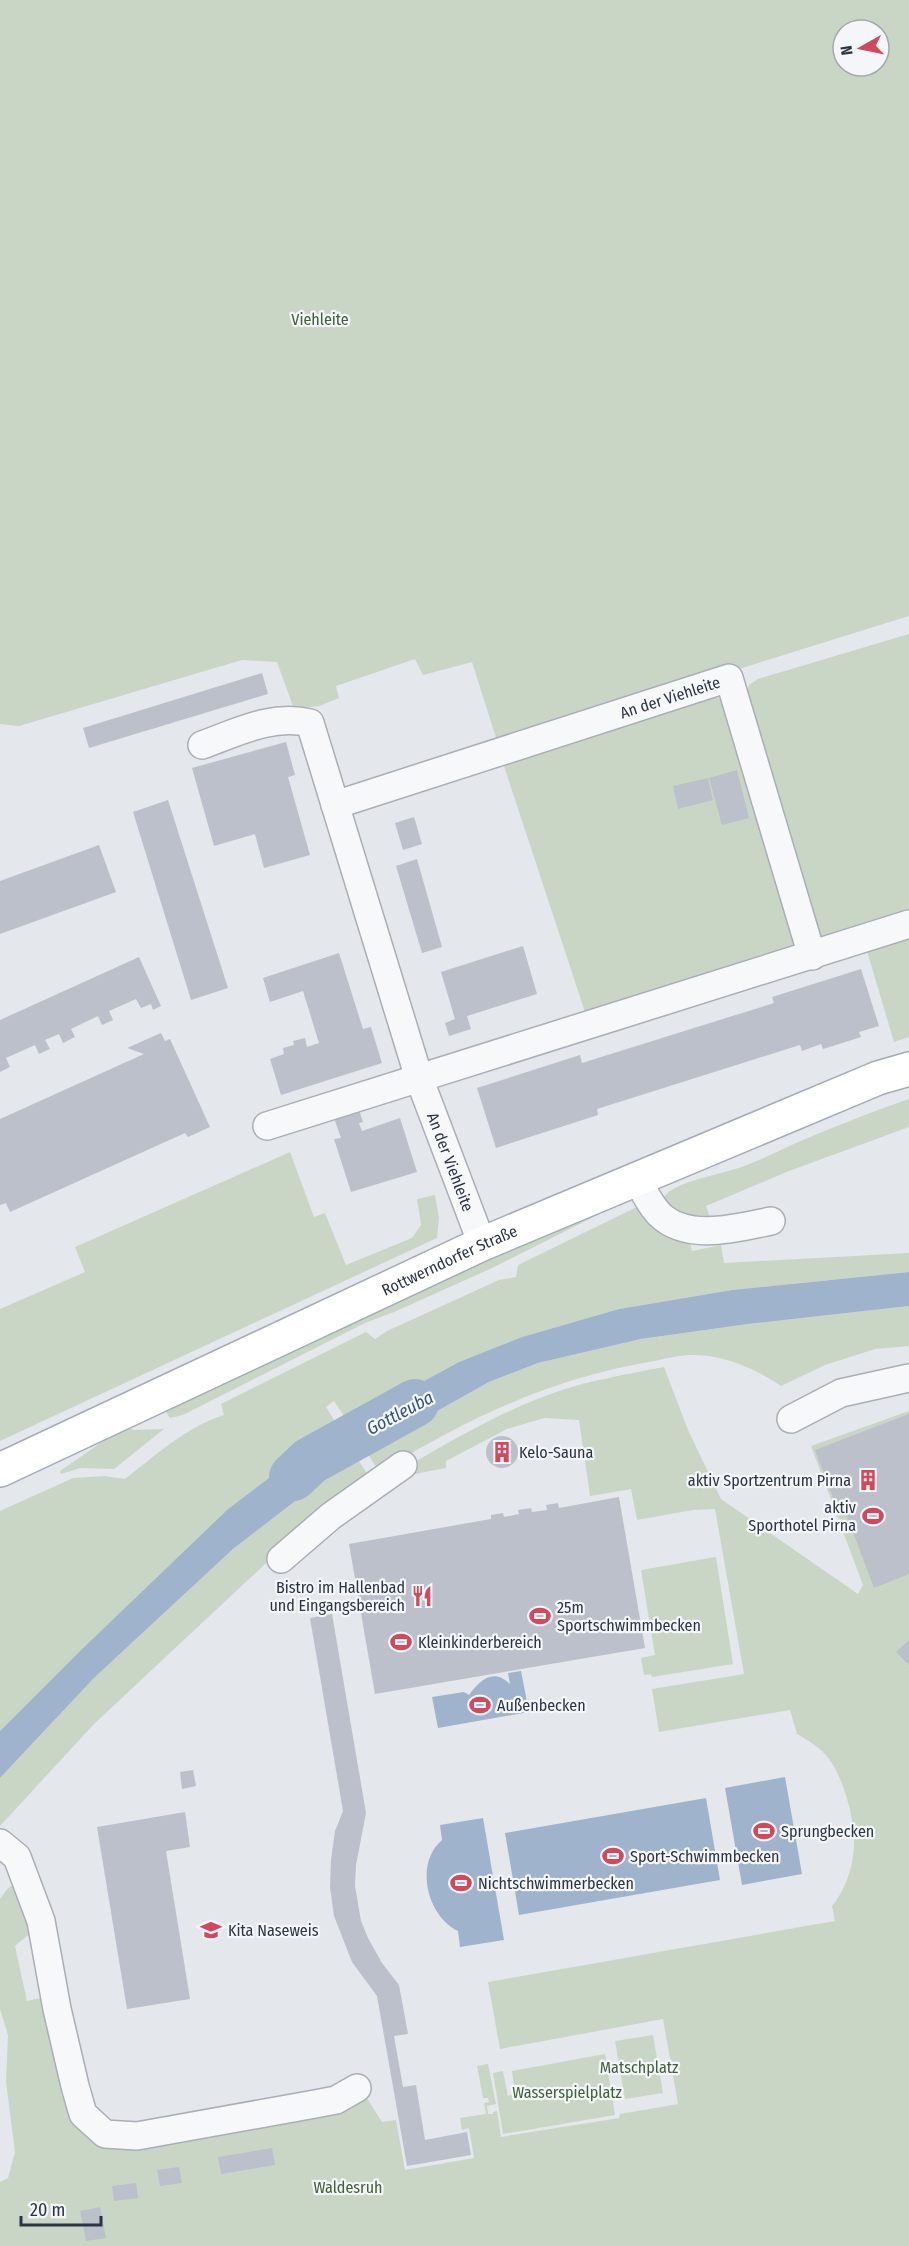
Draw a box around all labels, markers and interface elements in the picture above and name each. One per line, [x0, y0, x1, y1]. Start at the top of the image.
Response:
north arrow [831, 18, 891, 78]
text: N [837, 44, 857, 56]
park label: Viehleite [291, 310, 349, 329]
street label: An der Viehleite [618, 672, 723, 722]
street label: An der Viehleite [423, 1110, 478, 1214]
street label: Rottwerndorfer Straße [379, 1221, 520, 1299]
water label: Gottleuba [363, 1386, 437, 1440]
building icon: Kelo-Sauna [490, 1440, 514, 1464]
place label: Kelo-Sauna [519, 1443, 594, 1462]
building icon: aktiv Sportzentrum Pirna [856, 1468, 880, 1492]
place label: aktiv Sportzentrum Pirna [688, 1471, 851, 1490]
place label: aktiv Sporthotel Pirna [748, 1498, 856, 1535]
sports icon: aktiv Sporthotel Pirna [861, 1504, 885, 1528]
place label: Bistro im Hallenbad und Eingangsbereich [269, 1578, 405, 1615]
restaurant icon: Bistro im Hallenbad und Eingangsbereich [410, 1584, 434, 1608]
place label: 25m Sportschwimmbecken [557, 1598, 701, 1635]
sports icon: 25m Sportschwimmbecken [528, 1604, 552, 1628]
sports icon: Kleinkinderbereich [389, 1630, 413, 1654]
place label: Kleinkinderbereich [418, 1633, 542, 1652]
sports icon: Außenbecken [468, 1693, 492, 1717]
place label: Außenbecken [497, 1696, 586, 1715]
sports icon: Sprungbecken [752, 1819, 776, 1843]
place label: Sprungbecken [781, 1822, 874, 1841]
sports icon: Sport-Schwimmbecken [601, 1844, 625, 1868]
place label: Sport-Schwimmbecken [630, 1847, 780, 1866]
sports icon: Nichtschwimmerbecken [449, 1871, 473, 1895]
place label: Nichtschwimmerbecken [478, 1874, 634, 1893]
school or university icon: Kita Naseweis [199, 1918, 223, 1942]
place label: Kita Naseweis [228, 1921, 319, 1940]
park label: Matschplatz [600, 2058, 678, 2077]
park label: Wasserspielplatz [512, 2083, 622, 2102]
park label: Waldesruh [313, 2178, 383, 2197]
scale bar [21, 2189, 100, 2227]
text: 20 m [30, 2199, 65, 2221]

